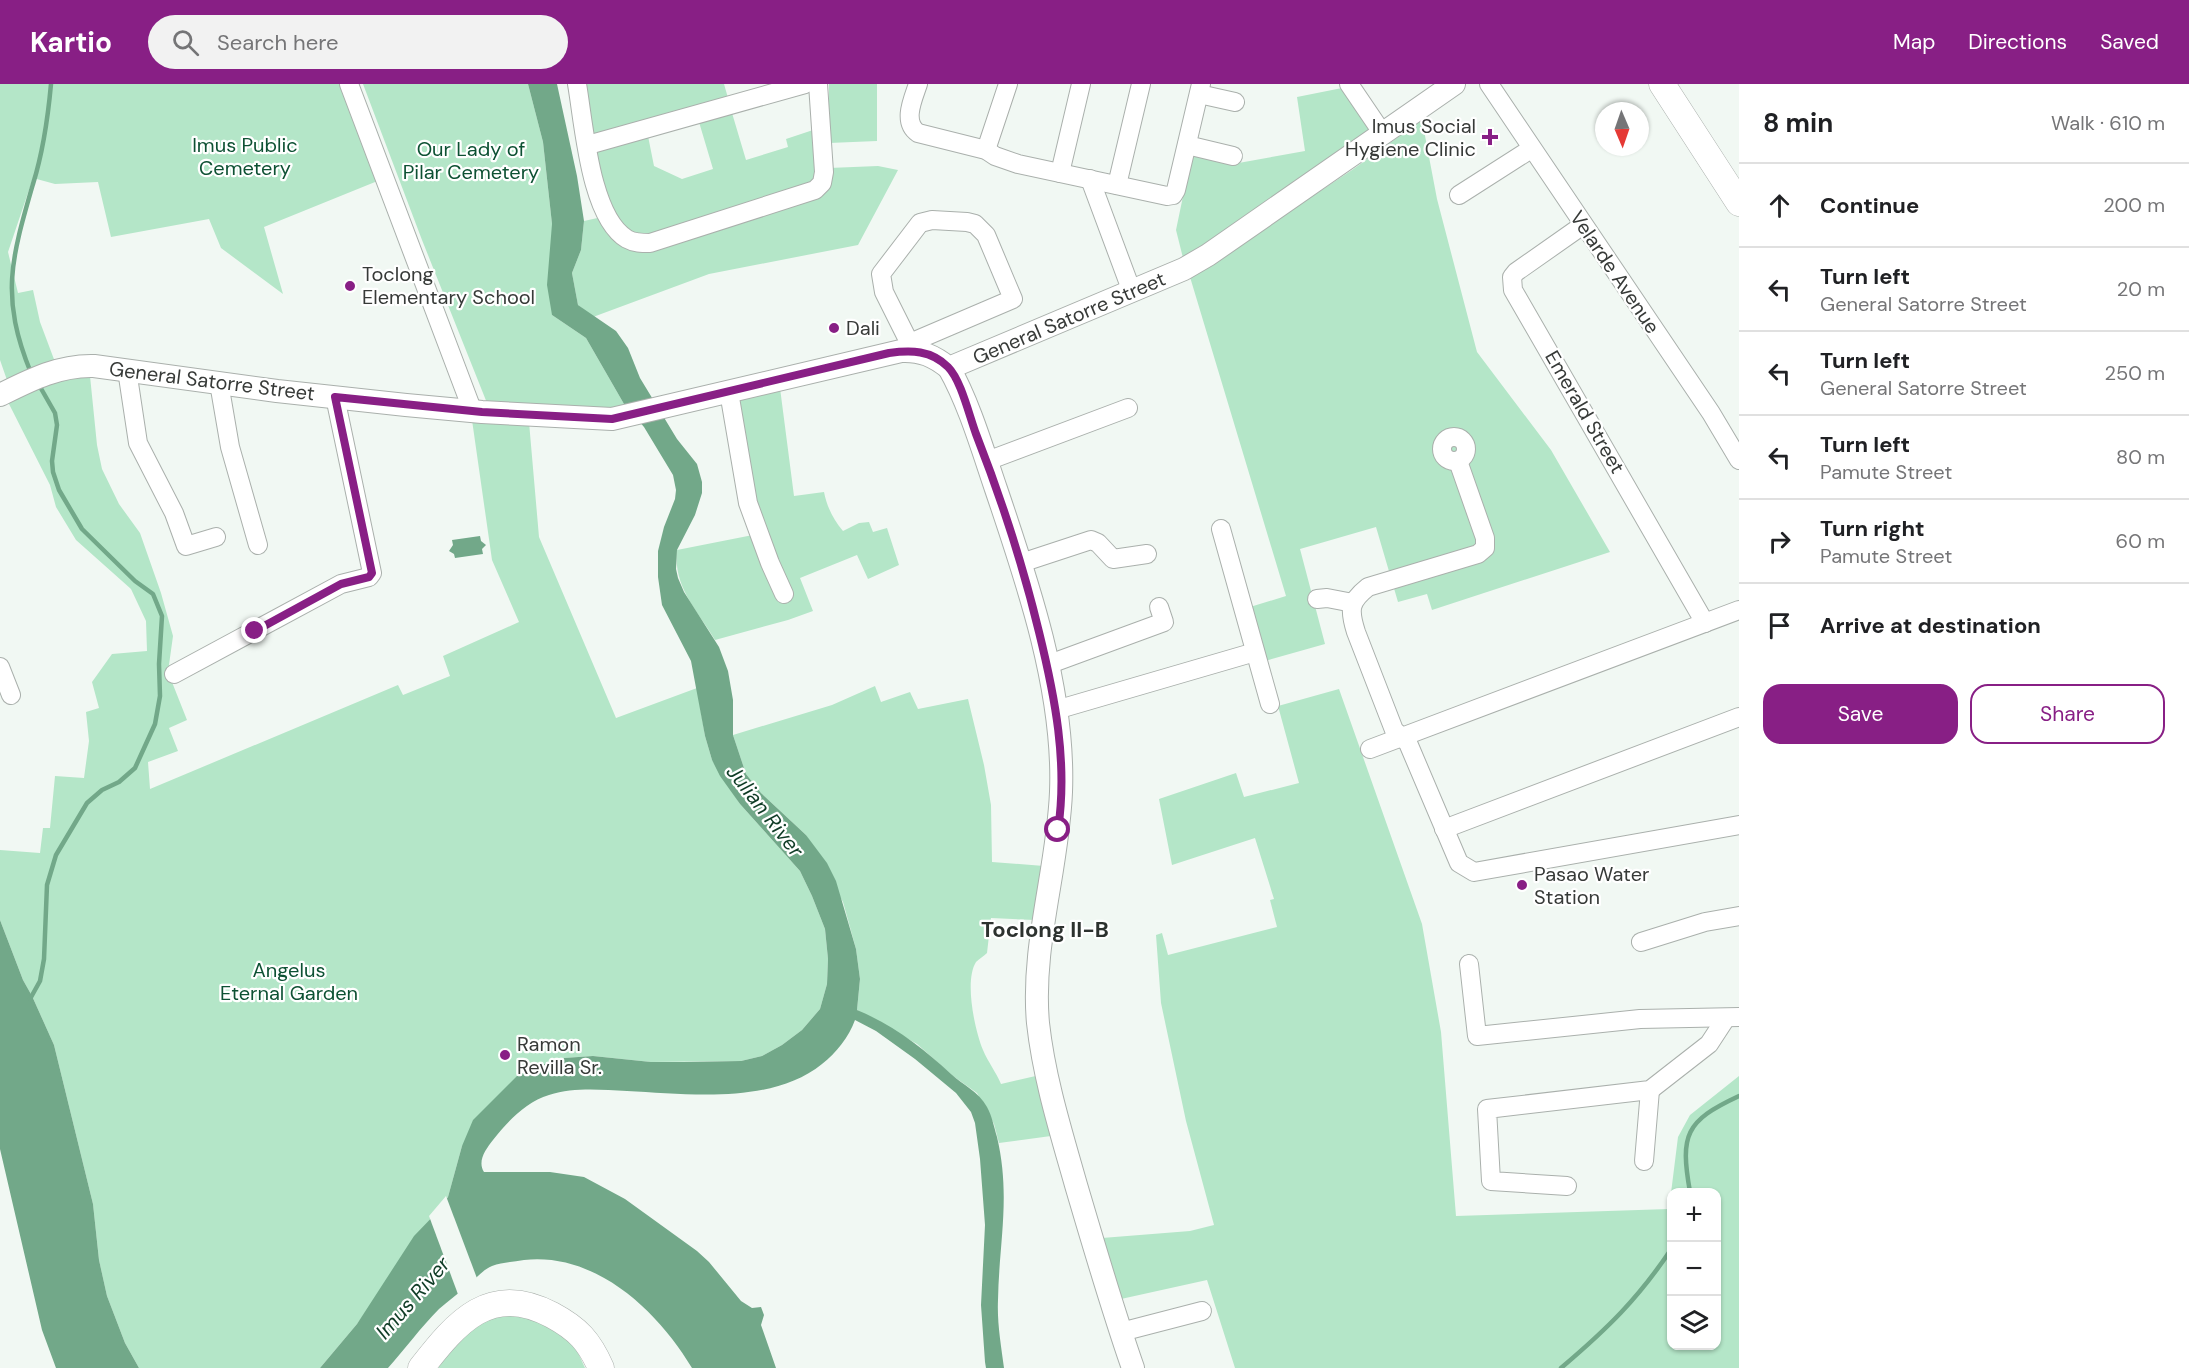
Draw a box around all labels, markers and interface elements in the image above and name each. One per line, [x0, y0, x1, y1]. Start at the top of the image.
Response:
search box [148, 15, 568, 69]
text: Kartio [30, 24, 112, 61]
icon: search [169, 26, 202, 59]
text: Search here [217, 28, 338, 57]
text: Map [1893, 28, 1935, 56]
text: Directions [1968, 28, 2067, 56]
text: Saved [2100, 28, 2159, 56]
north arrow [1595, 102, 1649, 156]
text: 8 min [1763, 106, 1833, 140]
text: Walk · 610 m [2051, 110, 2165, 136]
place label: Imus Social Hygiene Clinic [1345, 113, 1476, 162]
marker: Imus Social Hygiene Clinic [1481, 128, 1499, 146]
park label: Imus Public Cemetery [192, 132, 298, 181]
park label: Our Lady of Pilar Cemetery [403, 136, 539, 185]
icon: ahead [1763, 189, 1796, 222]
text: Continue [1820, 191, 1919, 220]
text: 200 m [2103, 192, 2165, 218]
street label: Velarde Avenue [1564, 205, 1666, 339]
place label: Toclong Elementary School [362, 261, 535, 310]
text: Turn left [1820, 262, 1910, 291]
street label: General Satorre Street [969, 266, 1169, 370]
icon: left [1763, 273, 1796, 306]
text: 20 m [2117, 276, 2165, 302]
marker: Toclong Elementary School [343, 279, 357, 293]
text: General Satorre Street [1820, 291, 2027, 317]
place label: Dali [846, 315, 880, 341]
marker: Dali [827, 321, 841, 335]
street label: Emerald Street [1539, 346, 1631, 478]
text: Turn left [1820, 346, 1910, 375]
street label: General Satorre Street [108, 355, 316, 407]
icon: left [1763, 357, 1796, 390]
text: 250 m [2104, 360, 2165, 386]
text: General Satorre Street [1820, 375, 2027, 401]
text: Turn left [1820, 430, 1910, 459]
icon: left [1763, 441, 1796, 474]
text: 80 m [2116, 444, 2165, 470]
text: Pamute Street [1820, 459, 1952, 485]
text: Turn right [1820, 514, 1925, 543]
icon: right [1763, 525, 1796, 558]
text: 60 m [2116, 528, 2165, 554]
text: Pamute Street [1820, 543, 1952, 569]
icon: arrive [1763, 609, 1796, 642]
text: Arrive at destination [1820, 611, 2041, 640]
route end [241, 617, 267, 643]
button: Save [1763, 684, 1958, 744]
button: Share [1970, 684, 2165, 744]
water label: Julian River [720, 759, 811, 864]
route start [1044, 816, 1070, 842]
place label: Pasao Water Station [1534, 861, 1649, 910]
marker: Pasao Water Station [1515, 878, 1529, 892]
district label: Toclong II-B [981, 915, 1109, 944]
park label: Angelus Eternal Garden [220, 957, 358, 1006]
place label: Ramon Revilla Sr. [517, 1031, 602, 1080]
marker: Ramon Revilla Sr. [498, 1048, 512, 1062]
map controls [1667, 1188, 1721, 1350]
button: + [1667, 1188, 1721, 1242]
button: − [1667, 1242, 1721, 1296]
water label: Imus River [370, 1250, 457, 1345]
button: layers [1667, 1296, 1721, 1350]

